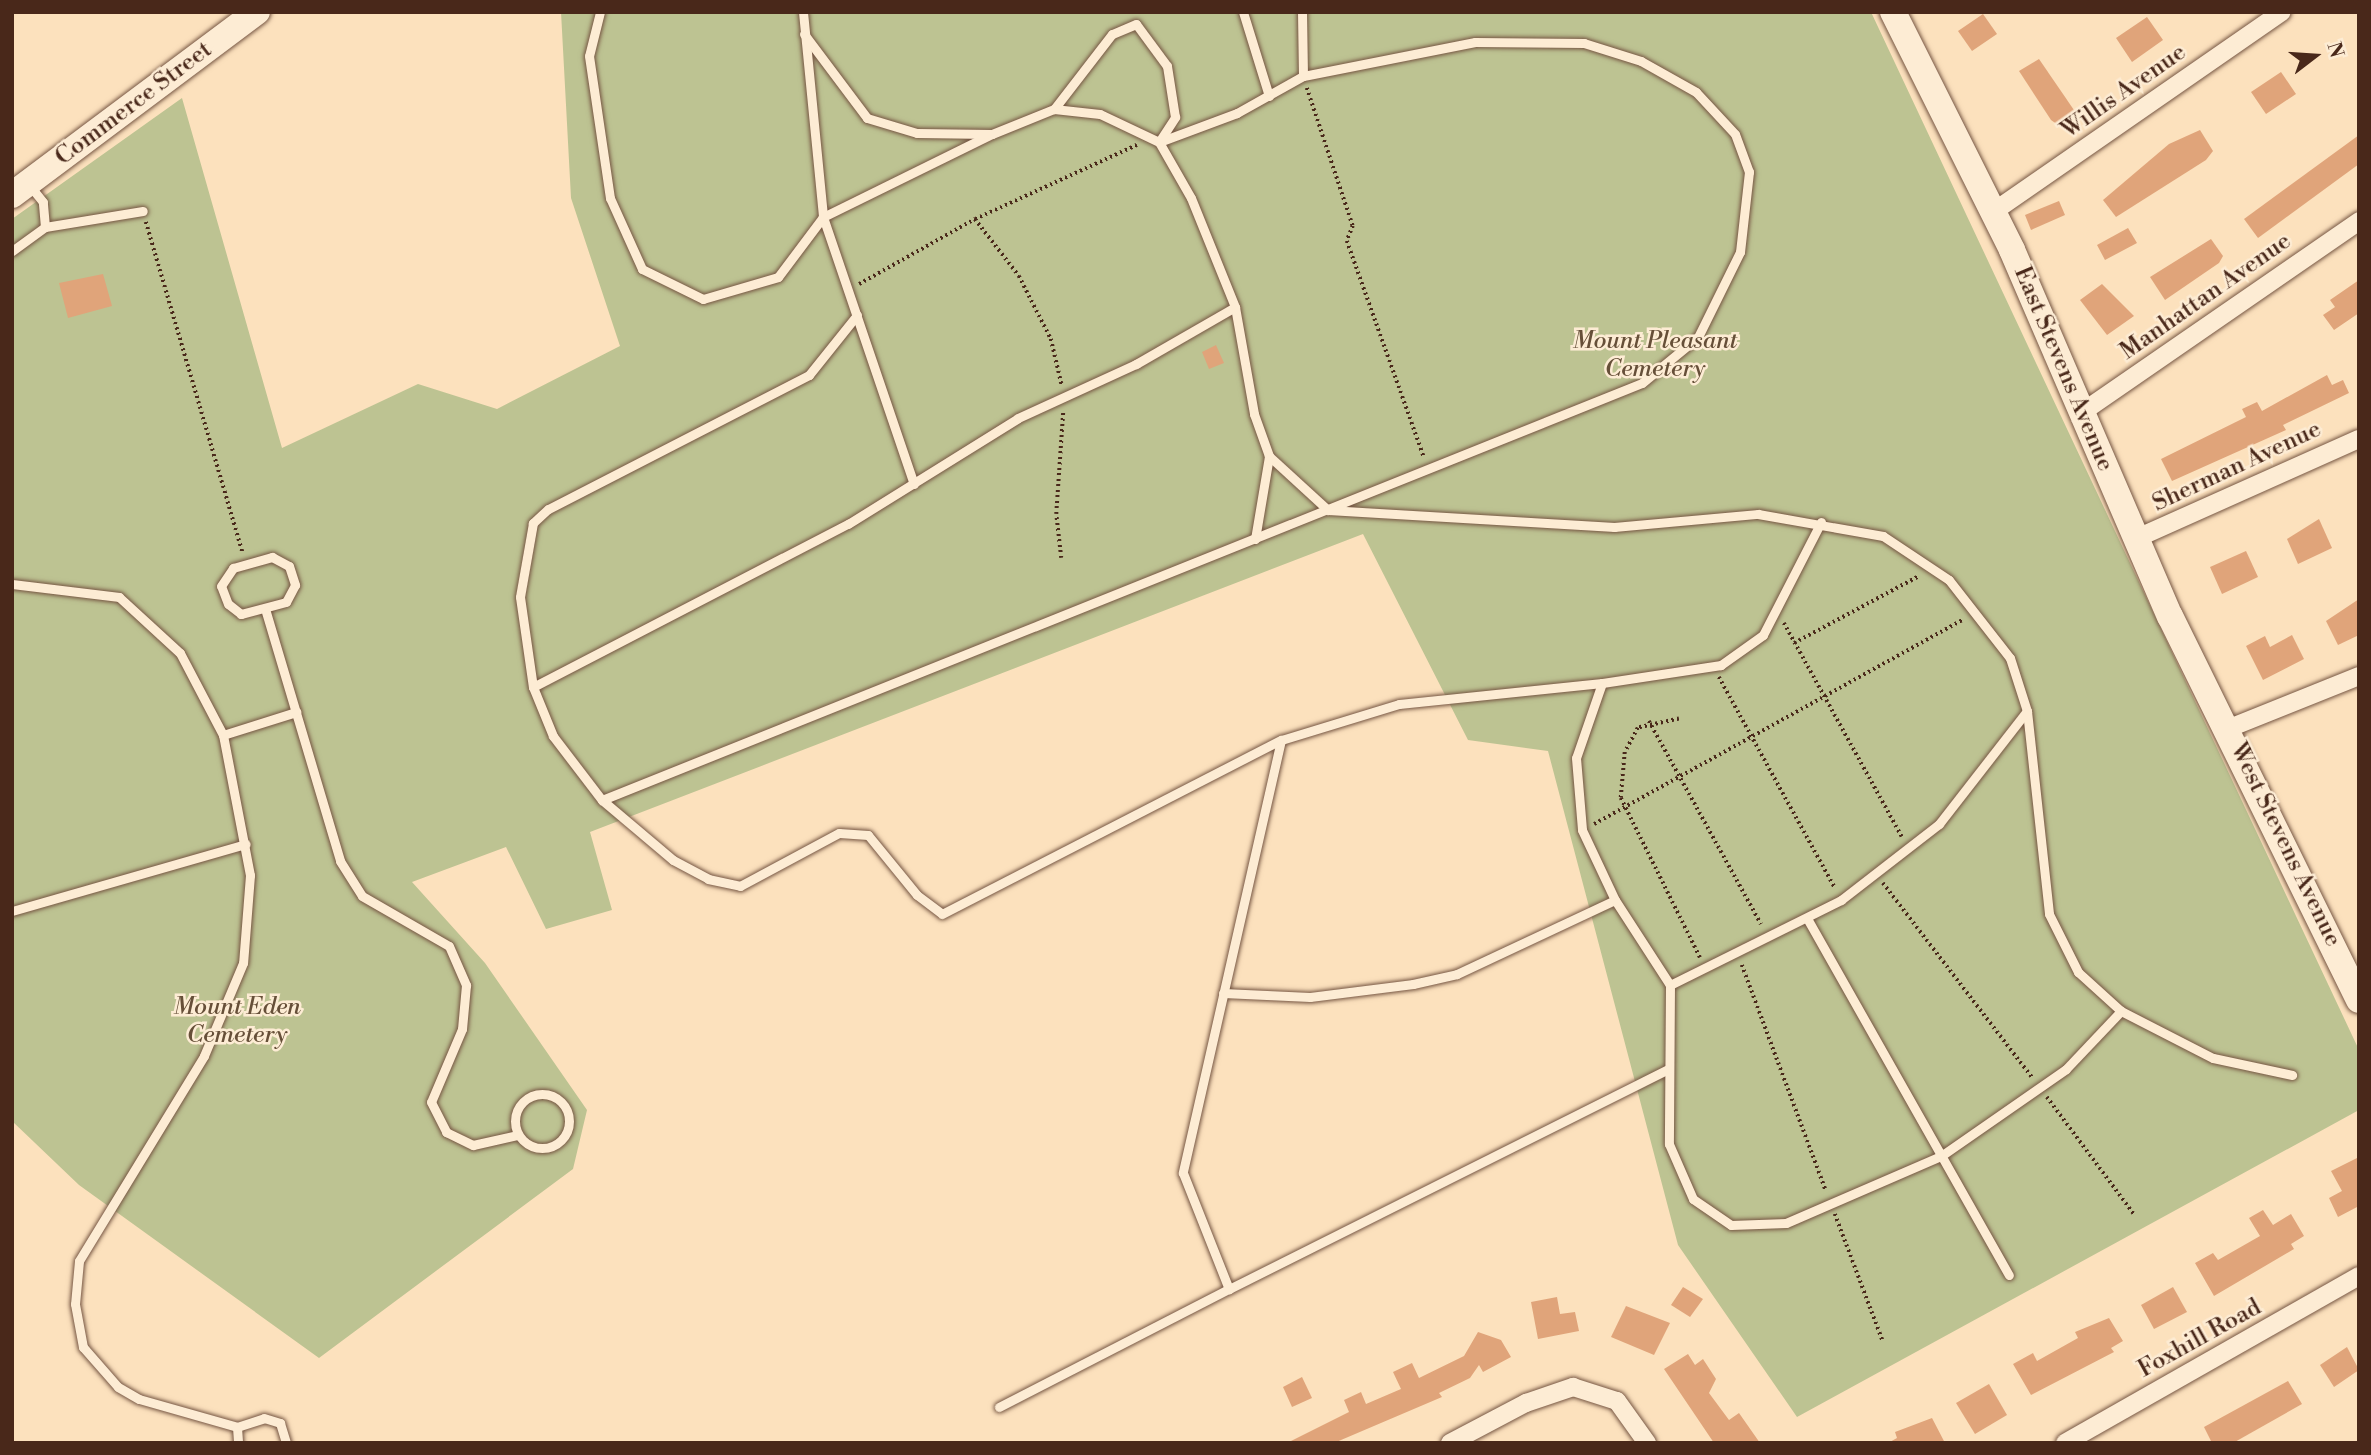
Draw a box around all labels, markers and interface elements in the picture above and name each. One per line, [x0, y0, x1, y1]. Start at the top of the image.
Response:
north arrow [2280, 21, 2350, 91]
street label: Commerce Street [50, 36, 218, 172]
street label: Willis Avenue [2056, 38, 2192, 146]
text: N [2321, 39, 2349, 61]
street label: Manhattan Avenue [2115, 227, 2297, 367]
street label: East Stevens Avenue [2007, 262, 2119, 476]
park label: Mount Pleasant Cemetery [1573, 328, 1737, 384]
street label: Sherman Avenue [2148, 415, 2326, 519]
street label: West Stevens Avenue [2223, 738, 2347, 952]
park label: Mount Eden Cemetery [173, 994, 301, 1050]
street label: Foxhill Road [2133, 1293, 2267, 1385]

